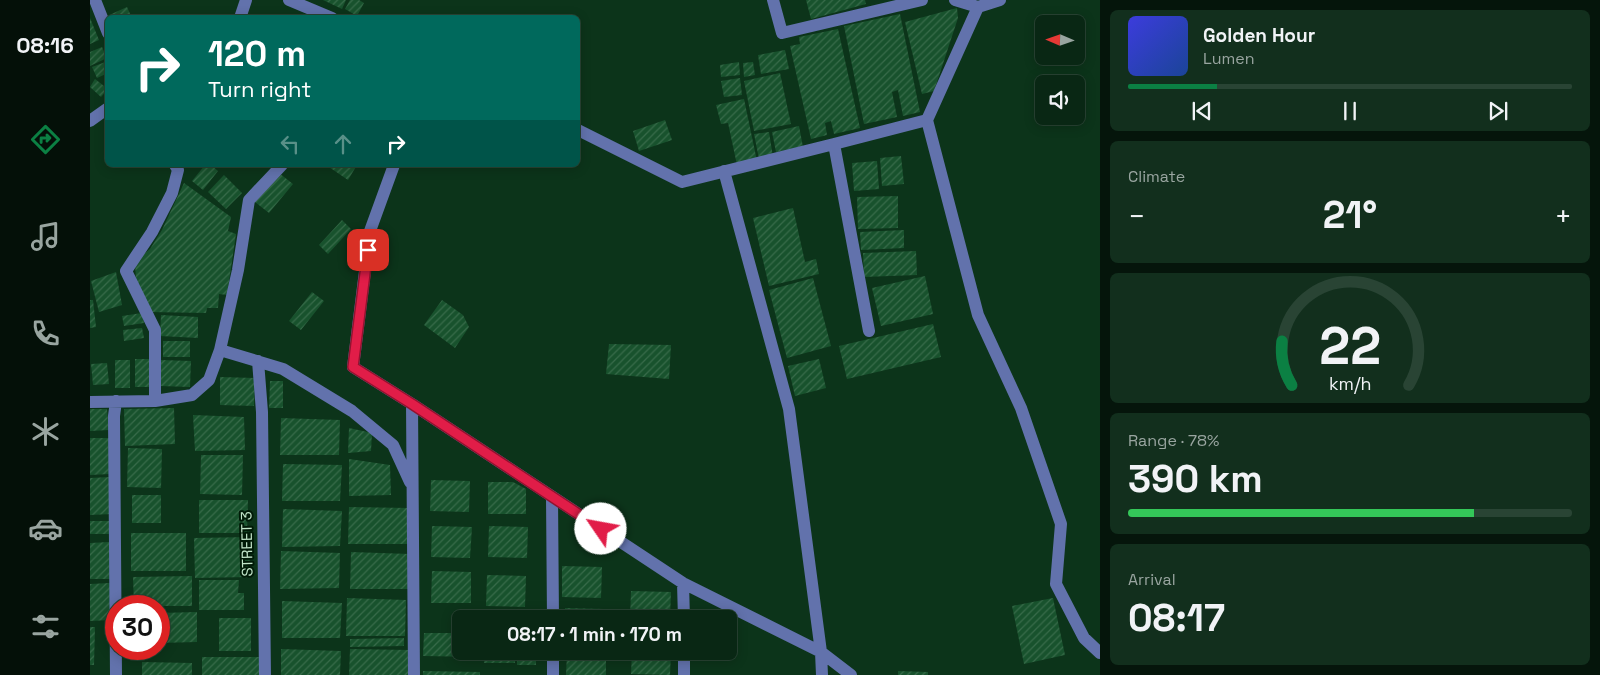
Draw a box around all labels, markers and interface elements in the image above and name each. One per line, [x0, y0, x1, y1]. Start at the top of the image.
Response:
north arrow [1035, 15, 1085, 65]
map controls [1035, 15, 1085, 125]
text: Golden Hour [1203, 23, 1315, 48]
text: 08:16 [16, 31, 74, 59]
text: 120 m [208, 32, 306, 76]
icon: right [125, 35, 190, 100]
text: Lumen [1203, 48, 1255, 69]
text: Turn right [208, 75, 311, 103]
button: sound [1035, 75, 1085, 125]
icon: previous [1188, 97, 1216, 125]
icon: pause [1336, 97, 1364, 125]
icon: next [1484, 97, 1512, 125]
icon: directions [28, 122, 63, 157]
icon: left [276, 130, 304, 158]
icon: ahead [329, 130, 357, 158]
icon: right [382, 130, 410, 158]
text: Climate [1128, 166, 1185, 187]
text: 21° [1323, 191, 1377, 239]
text: − [1128, 198, 1145, 234]
text: + [1555, 198, 1572, 234]
icon: music [28, 219, 63, 254]
pin [347, 229, 389, 271]
icon: arrive [354, 236, 382, 264]
text: 22 [1319, 313, 1381, 379]
icon: phone [28, 316, 63, 351]
text: km/h [1329, 372, 1371, 395]
icon: climate [28, 414, 63, 449]
text: Range · 78% [1128, 430, 1219, 451]
text: 390 km [1128, 455, 1263, 503]
position arrow [574, 502, 626, 554]
icon: car [28, 511, 63, 546]
street label: STREET 3 [236, 511, 257, 577]
text: Arrival [1128, 569, 1176, 590]
text: 08:17 [1128, 594, 1225, 642]
speed limit sign: 30 [105, 595, 170, 660]
icon: filters [28, 609, 63, 644]
text: 08:17 · 1 min · 170 m [507, 622, 682, 647]

